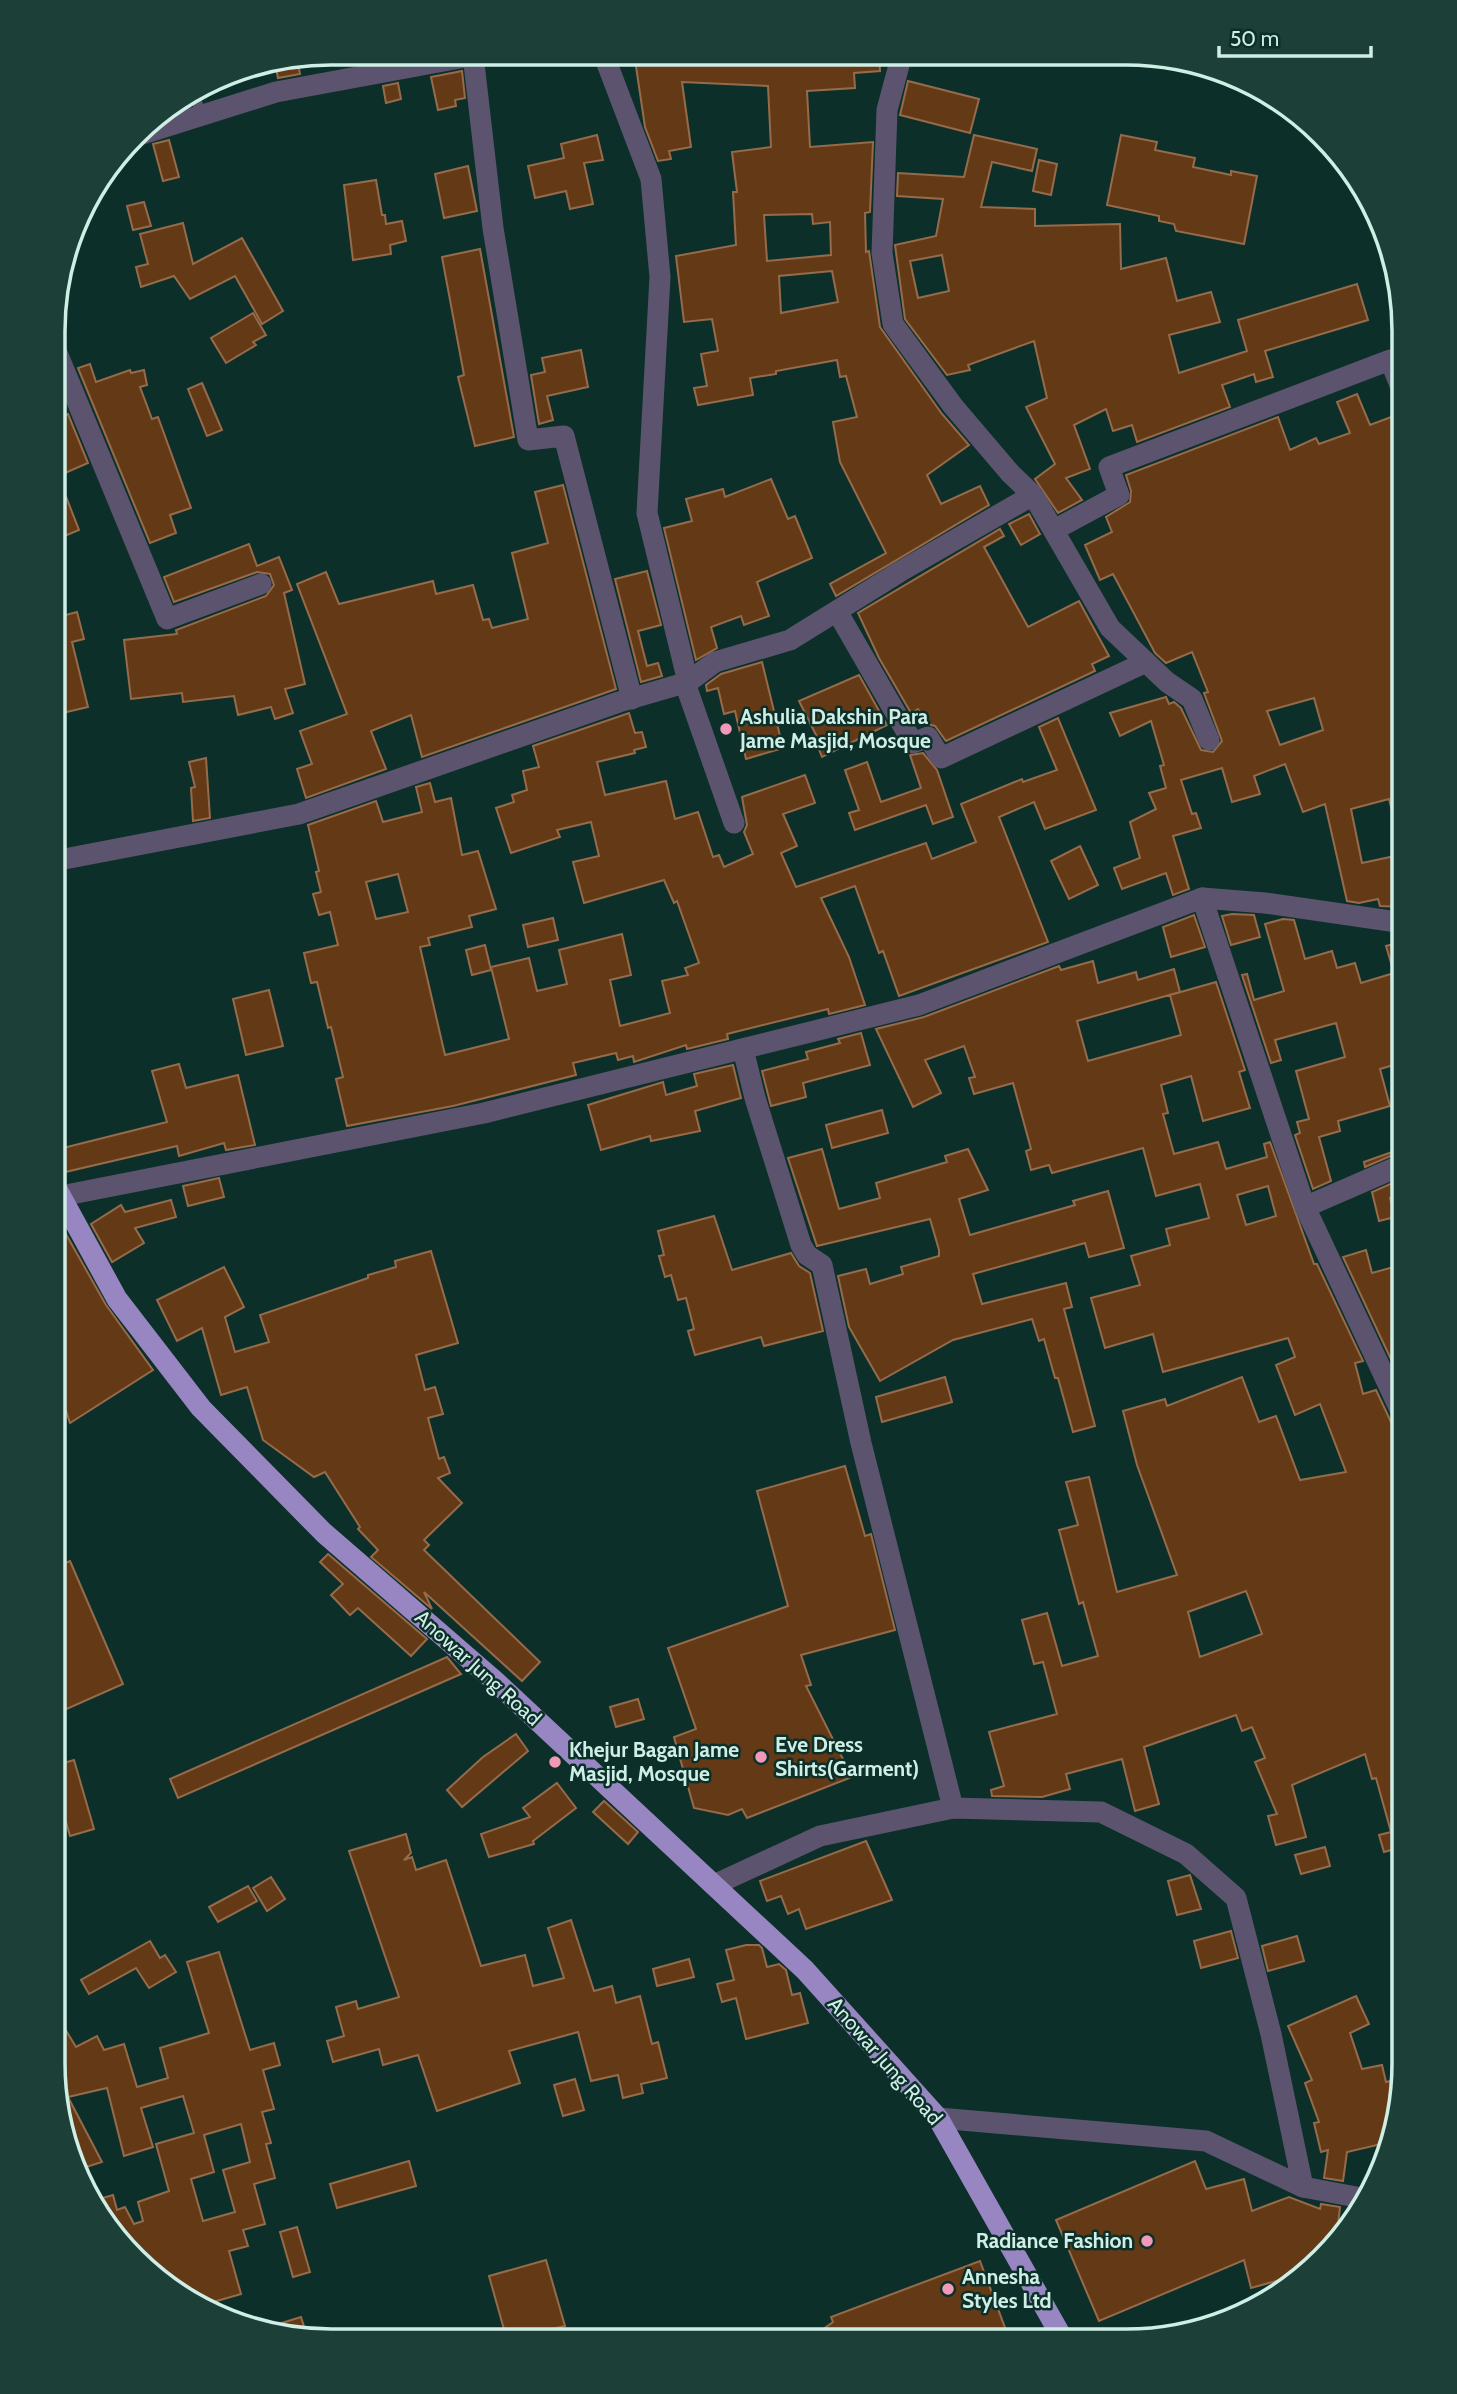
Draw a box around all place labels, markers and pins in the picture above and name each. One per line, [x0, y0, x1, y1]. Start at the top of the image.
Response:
place label: Ashulia Dakshin Para Jame Masjid, Mosque [739, 704, 931, 753]
marker: Ashulia Dakshin Para Jame Masjid, Mosque [718, 721, 734, 737]
place label: Eve Dress Shirts(Garment) [775, 1732, 919, 1781]
place label: Khejur Bagan Jame Masjid, Mosque [569, 1737, 739, 1786]
marker: Eve Dress Shirts(Garment) [753, 1749, 769, 1765]
marker: Khejur Bagan Jame Masjid, Mosque [547, 1754, 563, 1770]
place label: Radiance Fashion [976, 2228, 1133, 2253]
marker: Radiance Fashion [1139, 2233, 1155, 2249]
place label: Annesha Styles Ltd [962, 2264, 1052, 2313]
marker: Annesha Styles Ltd [940, 2281, 956, 2297]

